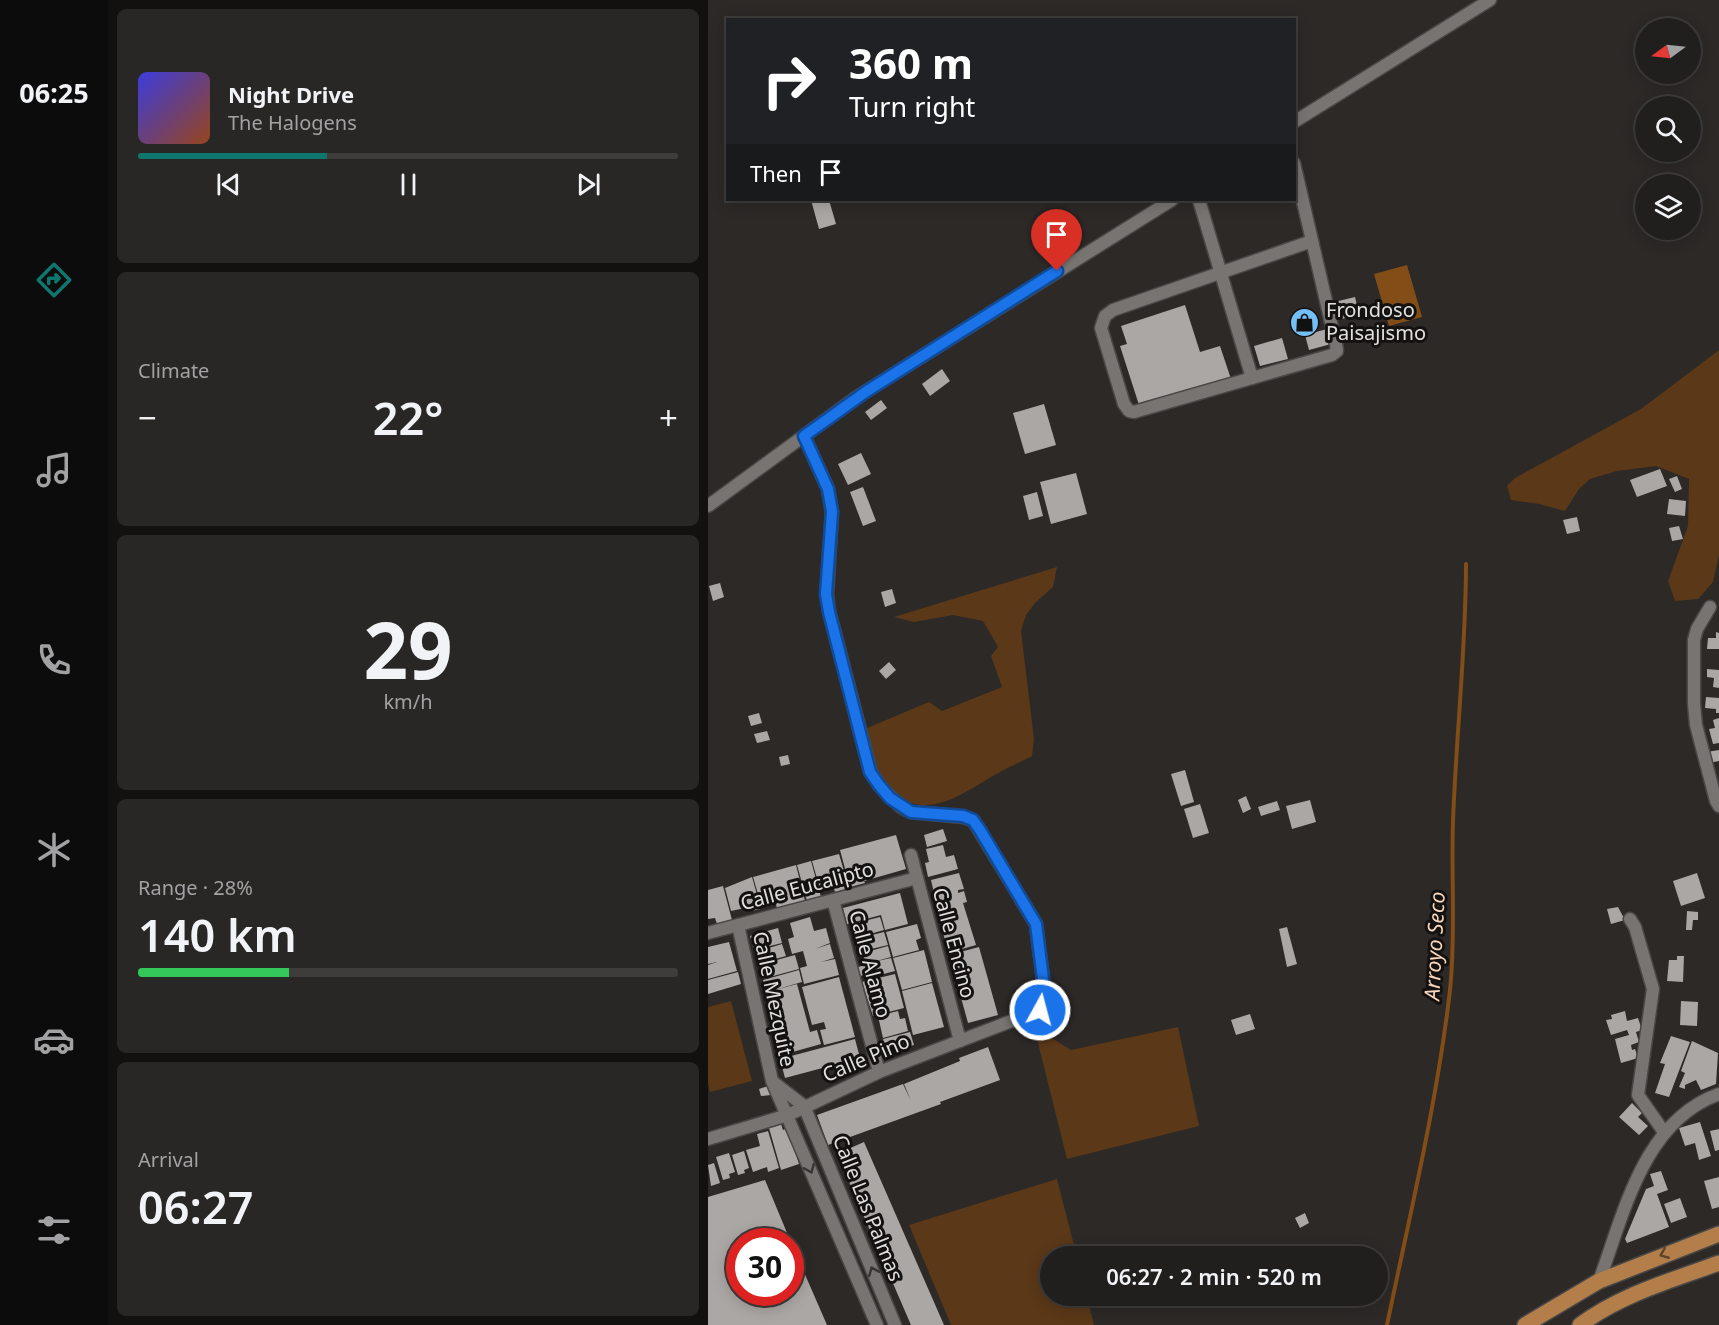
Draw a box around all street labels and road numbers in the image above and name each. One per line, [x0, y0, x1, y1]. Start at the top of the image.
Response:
street label: Calle Eucalipto [737, 855, 876, 916]
street label: Calle Encino [927, 885, 982, 1001]
street label: Calle Alamo [843, 907, 898, 1021]
street label: Calle Mezquite [747, 929, 802, 1069]
street label: Calle Pino [818, 1027, 914, 1088]
street label: Calle Las Palmas [827, 1131, 910, 1285]

